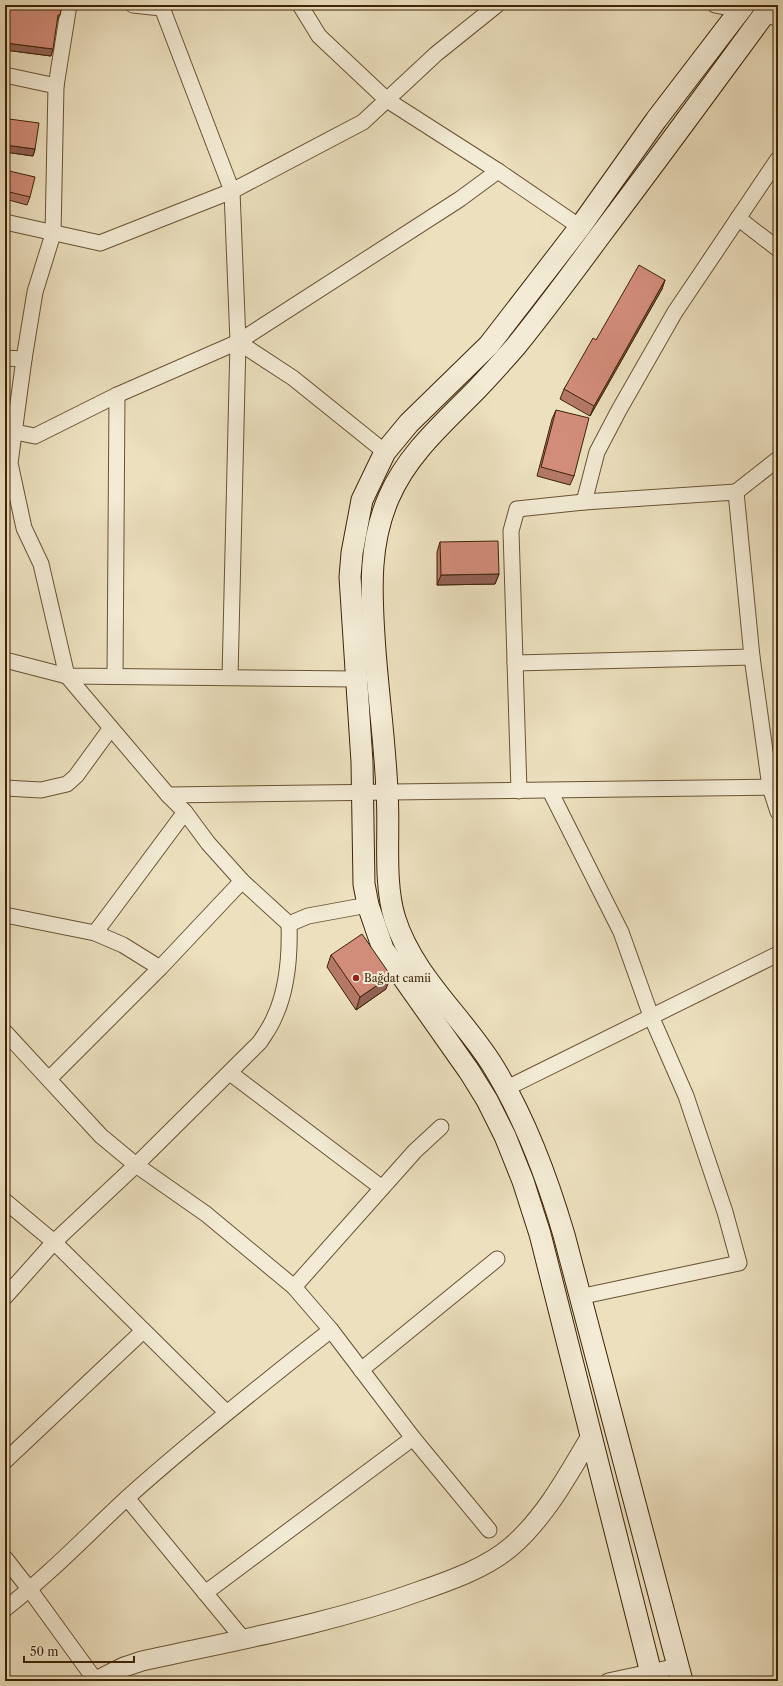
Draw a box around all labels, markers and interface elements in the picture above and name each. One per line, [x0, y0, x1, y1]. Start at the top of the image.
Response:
place label: Bağdat camii [364, 971, 432, 985]
marker: Bağdat camii [351, 973, 361, 983]
scale bar [24, 1638, 134, 1664]
text: 50 m [30, 1644, 59, 1659]

